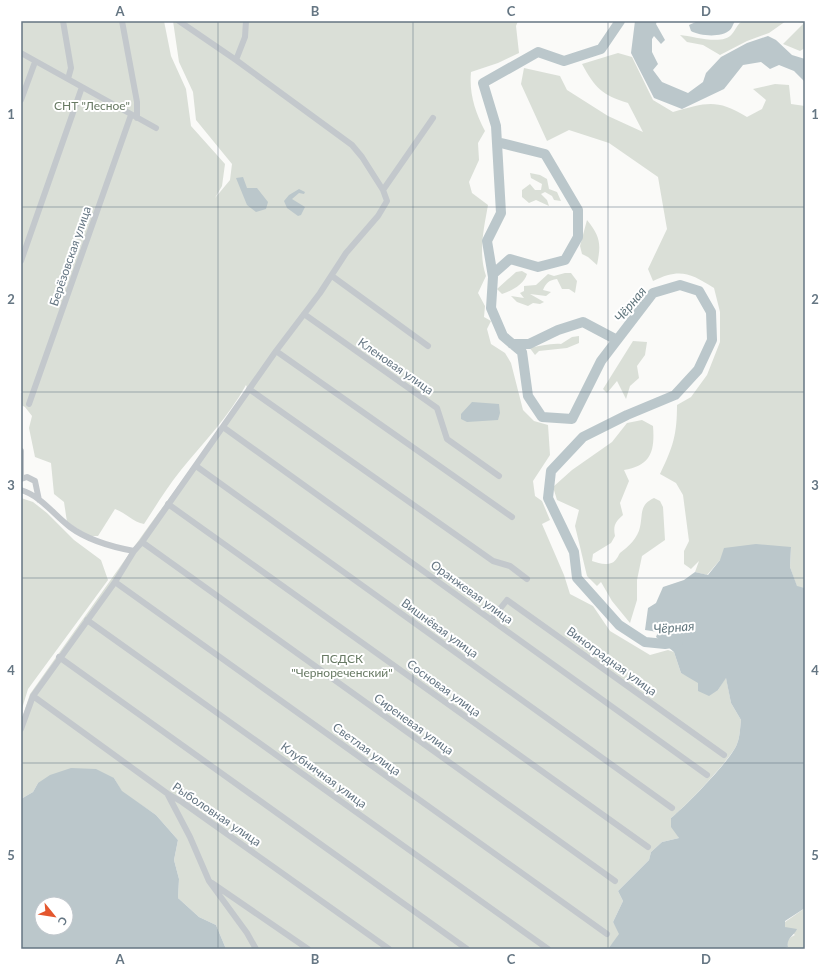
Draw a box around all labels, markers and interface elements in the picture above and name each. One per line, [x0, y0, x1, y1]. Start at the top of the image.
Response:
text: A [114, 3, 125, 19]
text: B [311, 3, 320, 19]
text: C [507, 3, 516, 19]
text: D [701, 3, 711, 19]
park label: СНТ "Лесное" [54, 98, 130, 113]
text: 1 [7, 106, 15, 122]
text: 1 [811, 106, 819, 122]
street label: Берёзовская улица [46, 204, 94, 308]
water label: Чёрная [611, 283, 649, 325]
text: 2 [7, 291, 15, 307]
text: 2 [811, 291, 819, 307]
street label: Кленовая улица [355, 334, 437, 398]
text: 3 [7, 477, 15, 493]
text: 3 [811, 477, 819, 493]
street label: Оранжевая улица [428, 557, 516, 627]
street label: Вишнёвая улица [399, 595, 481, 661]
water label: Чёрная [653, 617, 695, 637]
street label: Виноградная улица [564, 623, 660, 699]
park label: ПСДСК "Чернореченский" [291, 651, 393, 680]
street label: Сосновая улица [404, 656, 484, 720]
text: 4 [7, 662, 15, 678]
text: 4 [811, 662, 819, 678]
street label: Сиреневая улица [371, 690, 457, 758]
street label: Светлая улица [330, 719, 404, 779]
street label: Клубничная улица [278, 739, 370, 811]
street label: Рыболовная улица [170, 779, 264, 849]
text: 5 [7, 847, 15, 863]
text: 5 [811, 847, 819, 863]
north arrow [34, 896, 74, 936]
text: С [55, 915, 71, 928]
text: A [114, 951, 125, 967]
text: B [311, 951, 320, 967]
text: C [507, 951, 516, 967]
text: D [701, 951, 711, 967]

